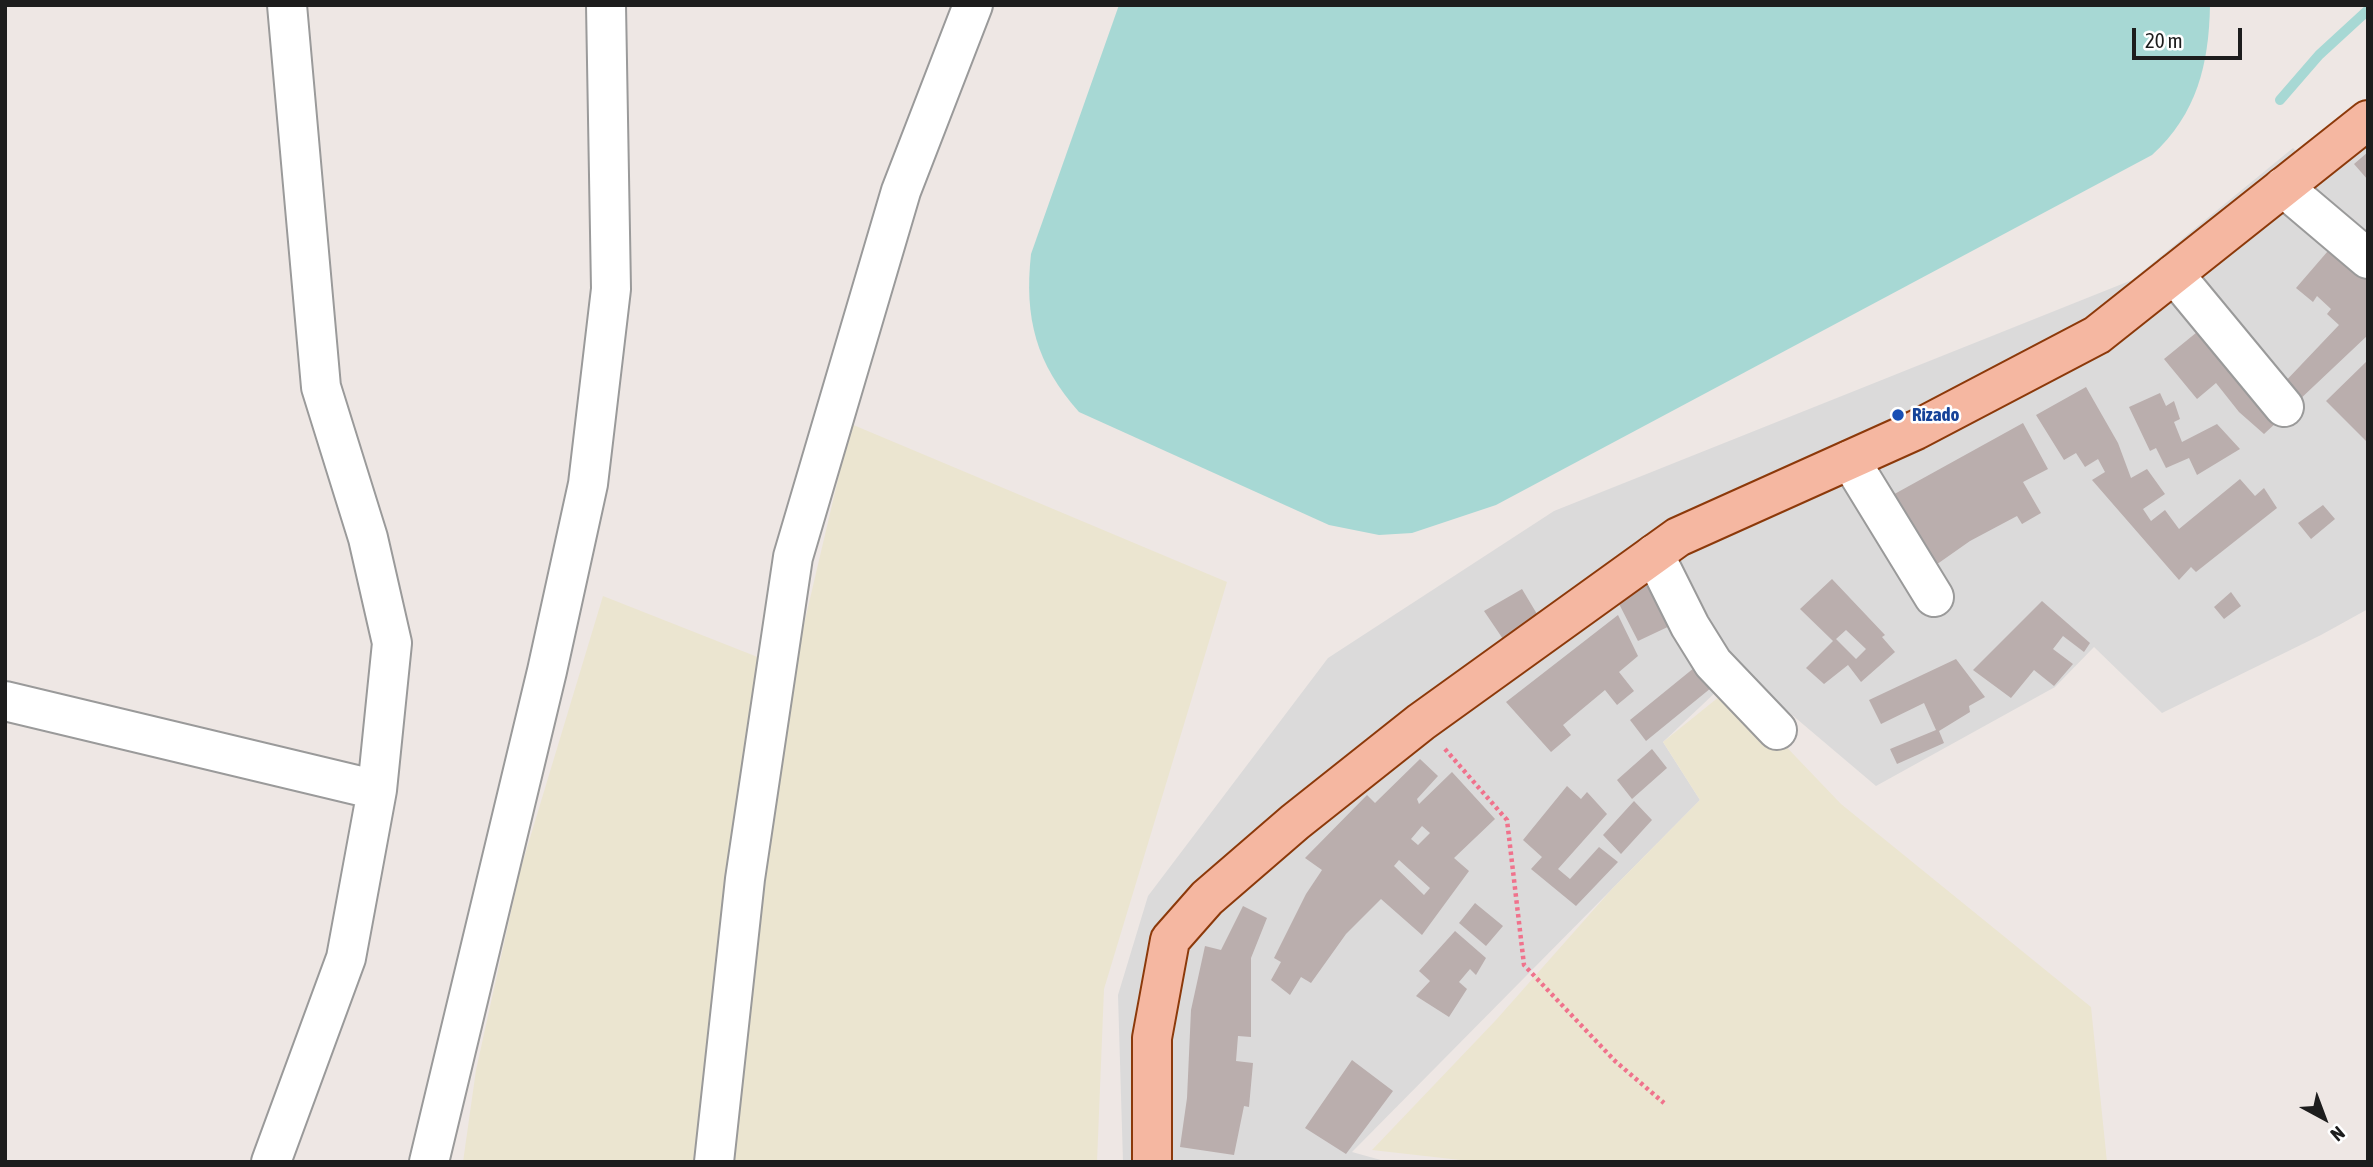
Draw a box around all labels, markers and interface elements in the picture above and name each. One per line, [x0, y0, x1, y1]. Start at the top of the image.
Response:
scale bar [2135, 14, 2245, 58]
text: 20 m [2145, 28, 2183, 52]
place label: Rizado [1912, 404, 1959, 426]
marker: Rizado [1890, 407, 1906, 423]
north arrow [2289, 1083, 2359, 1153]
text: N [2326, 1122, 2349, 1146]

